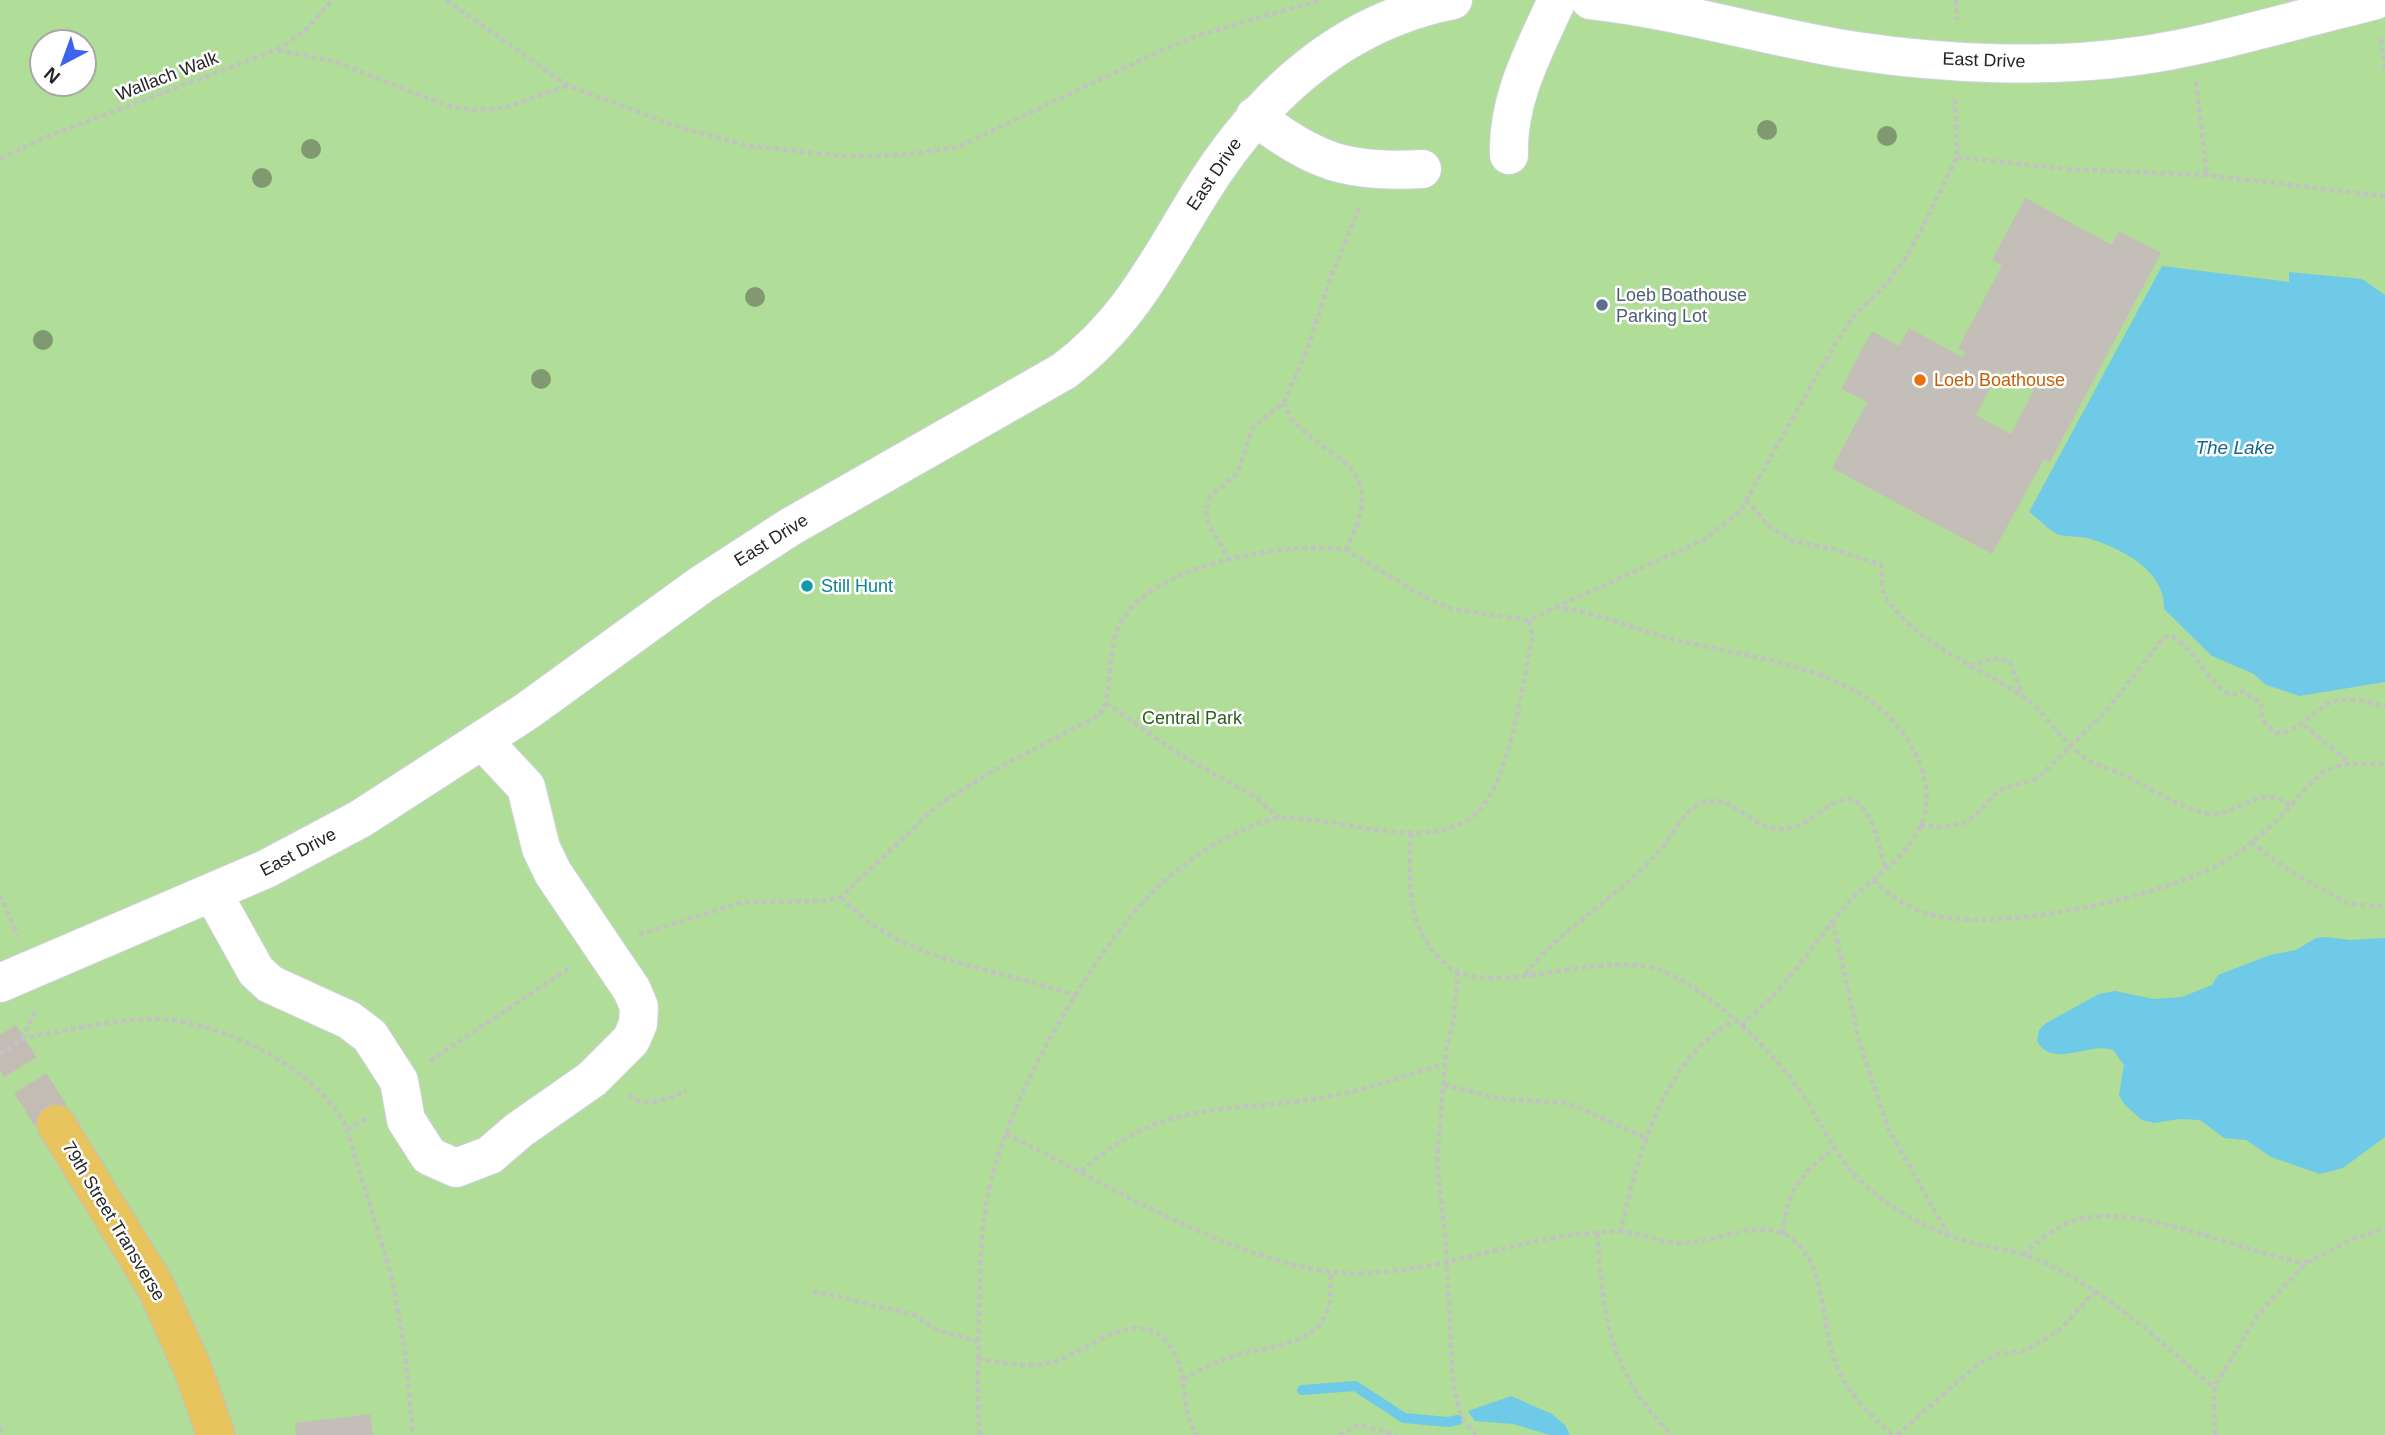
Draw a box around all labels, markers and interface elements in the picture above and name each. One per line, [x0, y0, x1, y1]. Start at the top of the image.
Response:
north arrow [28, 28, 98, 98]
street label: Wallach Walk [113, 47, 222, 105]
street label: East Drive [1942, 49, 2026, 71]
text: N [40, 63, 64, 88]
street label: East Drive [1182, 134, 1246, 214]
place label: Loeb Boathouse Parking Lot [1616, 285, 1747, 326]
marker: Loeb Boathouse Parking Lot [1594, 297, 1610, 313]
place label: Loeb Boathouse [1934, 370, 2065, 390]
marker: Loeb Boathouse [1912, 372, 1928, 388]
water label: The Lake [2195, 437, 2275, 458]
street label: East Drive [730, 510, 812, 570]
place label: Still Hunt [821, 576, 893, 596]
marker: Still Hunt [799, 578, 815, 594]
park label: Central Park [1142, 708, 1243, 728]
street label: East Drive [257, 824, 339, 880]
street label: 79th Street Transverse [59, 1138, 169, 1304]

